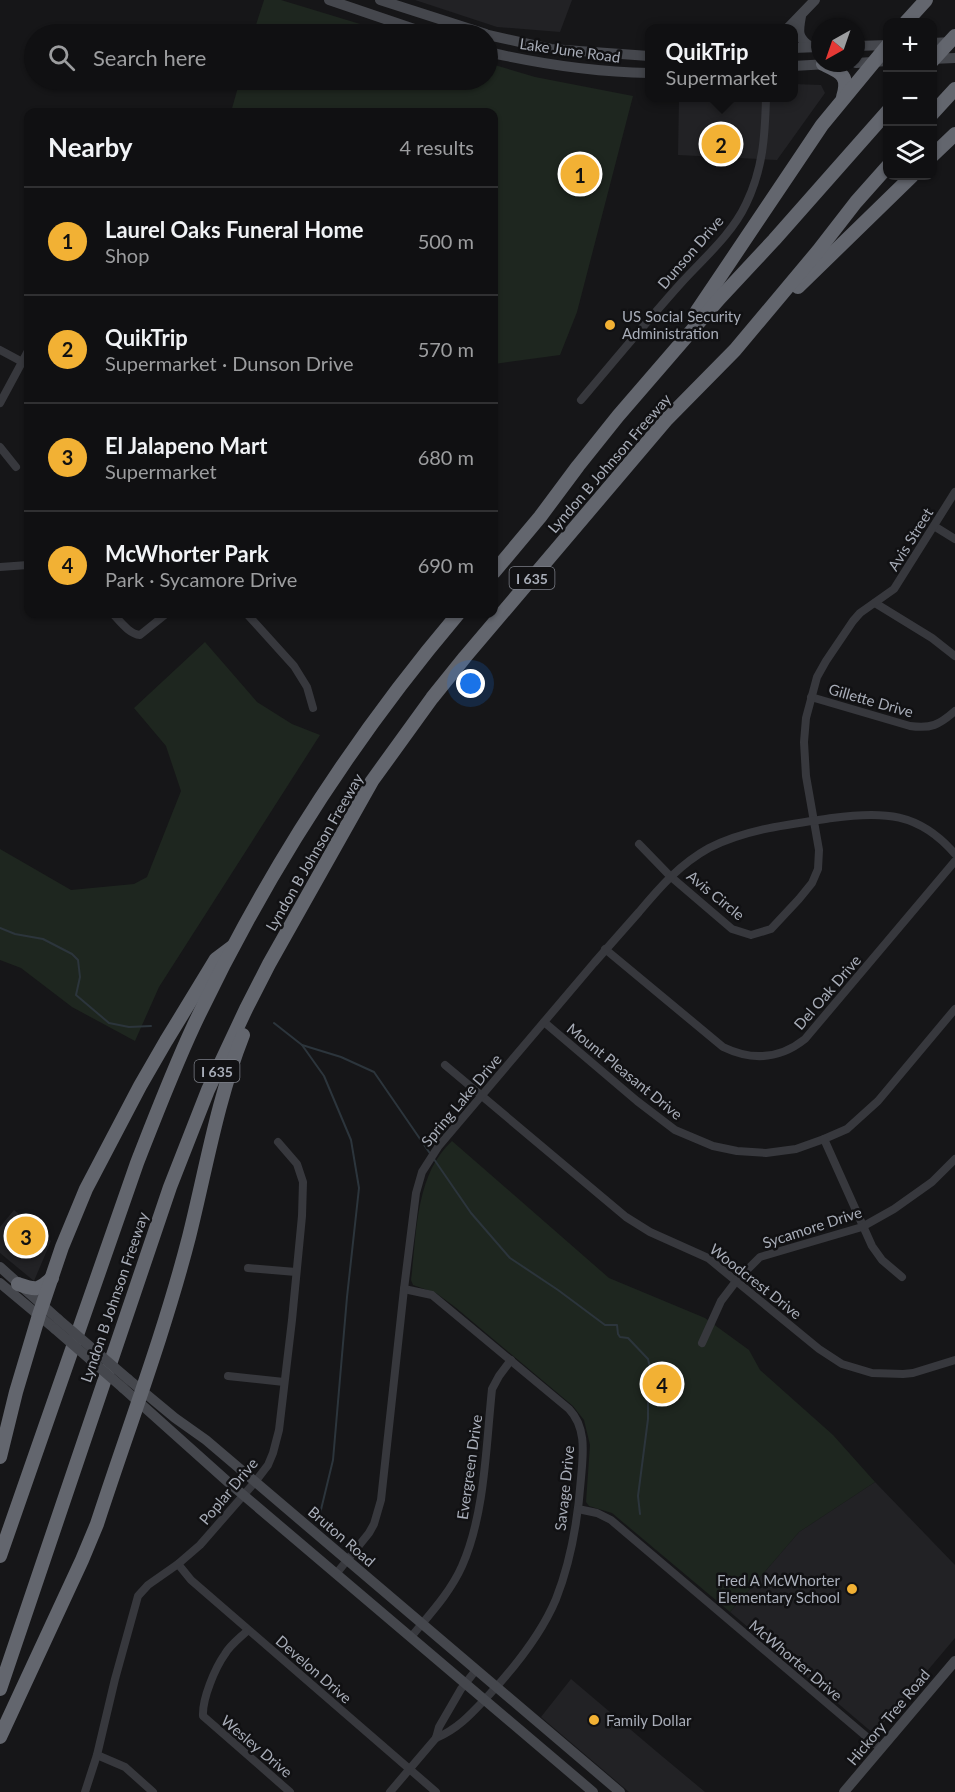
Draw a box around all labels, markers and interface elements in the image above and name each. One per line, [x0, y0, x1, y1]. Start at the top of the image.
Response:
north arrow [811, 18, 865, 72]
map controls [883, 18, 937, 180]
button: + [883, 18, 937, 72]
search box [24, 24, 498, 90]
popup [645, 24, 798, 102]
street label: Lake June Road [518, 34, 622, 66]
text: QuikTrip [666, 38, 748, 65]
icon: search [45, 41, 78, 74]
text: Search here [93, 44, 206, 71]
text: Supermarket [666, 65, 777, 89]
button: − [883, 72, 937, 126]
pin: 2 [702, 122, 740, 166]
button: layers [883, 126, 937, 180]
text: Nearby [48, 131, 133, 163]
text: 4 results [399, 135, 474, 159]
pin: 1 [560, 152, 600, 196]
street label: Dunson Drive [653, 212, 727, 292]
text: Laurel Oaks Funeral Home [105, 216, 364, 243]
text: 1 [62, 229, 73, 253]
text: 500 m [418, 229, 474, 253]
text: Shop [105, 243, 149, 267]
place label: US Social Security Administration [622, 307, 741, 342]
marker: US Social Security Administration [603, 318, 617, 332]
text: QuikTrip [105, 324, 188, 351]
text: 2 [62, 337, 73, 361]
text: 570 m [418, 337, 474, 361]
text: Supermarket · Dunson Drive [105, 351, 354, 375]
street label: Lyndon B Johnson Freeway [544, 390, 675, 536]
text: El Jalapeno Mart [105, 432, 267, 459]
text: 3 [62, 445, 73, 469]
text: 680 m [418, 445, 474, 469]
text: Supermarket [105, 459, 217, 483]
street label: Avis Street [884, 504, 937, 574]
text: McWhorter Park [105, 540, 269, 567]
text: 4 [62, 553, 73, 577]
text: 690 m [418, 553, 474, 577]
text: Park · Sycamore Drive [105, 567, 297, 591]
road number: I 635 [510, 567, 554, 589]
your location [456, 669, 485, 698]
street label: Gillette Drive [827, 679, 915, 721]
street label: Lyndon B Johnson Freeway [262, 770, 367, 934]
street label: Avis Circle [684, 866, 748, 924]
street label: Del Oak Drive [790, 951, 864, 1033]
street label: Mount Pleasant Drive [564, 1019, 686, 1123]
street label: Spring Lake Drive [417, 1050, 505, 1150]
road number: I 635 [194, 1060, 240, 1082]
street label: Sycamore Drive [760, 1202, 864, 1252]
street label: Lyndon B Johnson Freeway [76, 1209, 152, 1384]
pin: 3 [6, 1214, 46, 1258]
street label: Woodcrest Drive [706, 1239, 806, 1323]
pin: 4 [642, 1362, 682, 1406]
street label: Evergreen Drive [453, 1413, 485, 1521]
street label: Savage Drive [551, 1444, 577, 1531]
street label: Poplar Drive [195, 1454, 261, 1528]
street label: Bruton Road [305, 1502, 379, 1570]
place label: Fred A McWhorter Elementary School [717, 1571, 841, 1606]
marker: Fred A McWhorter Elementary School [845, 1582, 859, 1596]
street label: McWhorter Drive [746, 1616, 846, 1704]
street label: Develon Drive [272, 1631, 356, 1707]
street label: Hickory Tree Road [843, 1666, 933, 1768]
street label: Wesley Drive [218, 1711, 296, 1781]
place label: Family Dollar [606, 1711, 692, 1729]
marker: Family Dollar [587, 1713, 601, 1727]

